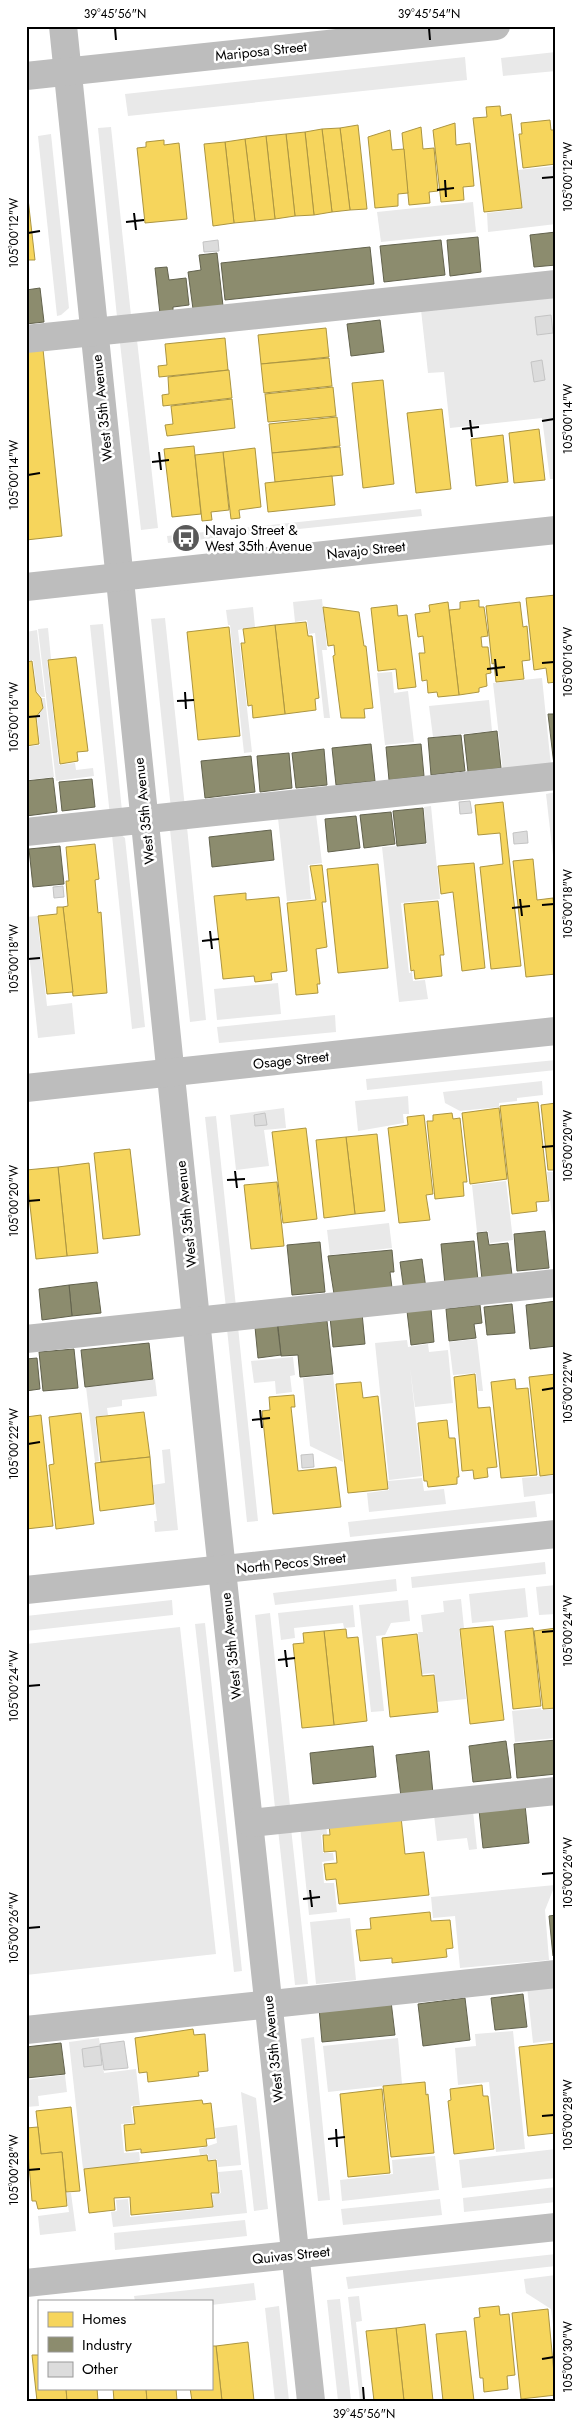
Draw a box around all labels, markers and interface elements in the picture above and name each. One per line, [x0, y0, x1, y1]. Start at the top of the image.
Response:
text: 39°45'56"N [84, 5, 146, 23]
text: 39°45'54"N [398, 5, 460, 23]
street label: Mariposa Street [214, 36, 308, 66]
text: 105°00'12"W [559, 142, 577, 212]
text: 105°00'12"W [5, 198, 23, 268]
street label: West 35th Avenue [86, 354, 118, 462]
text: 105°00'14"W [559, 384, 577, 454]
text: 105°00'14"W [5, 440, 23, 510]
place label: Navajo Street & West 35th Avenue [205, 520, 312, 556]
bus stop icon: Navajo Street & West 35th Avenue [171, 523, 201, 553]
street label: Navajo Street [326, 536, 407, 564]
text: 105°00'16"W [559, 627, 577, 697]
text: 105°00'16"W [5, 682, 23, 752]
street label: West 35th Avenue [128, 757, 160, 865]
text: 105°00'18"W [559, 869, 577, 939]
text: 105°00'18"W [5, 924, 23, 994]
street label: Osage Street [252, 1046, 331, 1074]
text: 105°00'20"W [559, 1110, 577, 1182]
street label: West 35th Avenue [170, 1160, 202, 1268]
text: 105°00'20"W [5, 1165, 23, 1237]
text: 105°00'22"W [559, 1352, 577, 1424]
text: 105°00'22"W [5, 1408, 23, 1480]
street label: North Pecos Street [235, 1547, 348, 1579]
street label: West 35th Avenue [215, 1592, 247, 1700]
text: 105°00'24"W [559, 1595, 577, 1667]
text: 105°00'24"W [5, 1650, 23, 1722]
text: 105°00'26"W [559, 1837, 577, 1909]
text: 105°00'26"W [5, 1892, 23, 1964]
street label: West 35th Avenue [257, 1995, 289, 2103]
text: 105°00'28"W [559, 2079, 577, 2151]
text: 105°00'28"W [5, 2134, 23, 2206]
street label: Quivas Street [251, 2241, 332, 2269]
legend [38, 2300, 212, 2390]
text: Homes [82, 2308, 126, 2330]
text: 105°00'30"W [559, 2321, 577, 2393]
text: Industry [82, 2334, 132, 2356]
text: Other [82, 2358, 119, 2380]
text: 39°45'56"N [333, 2405, 395, 2423]

